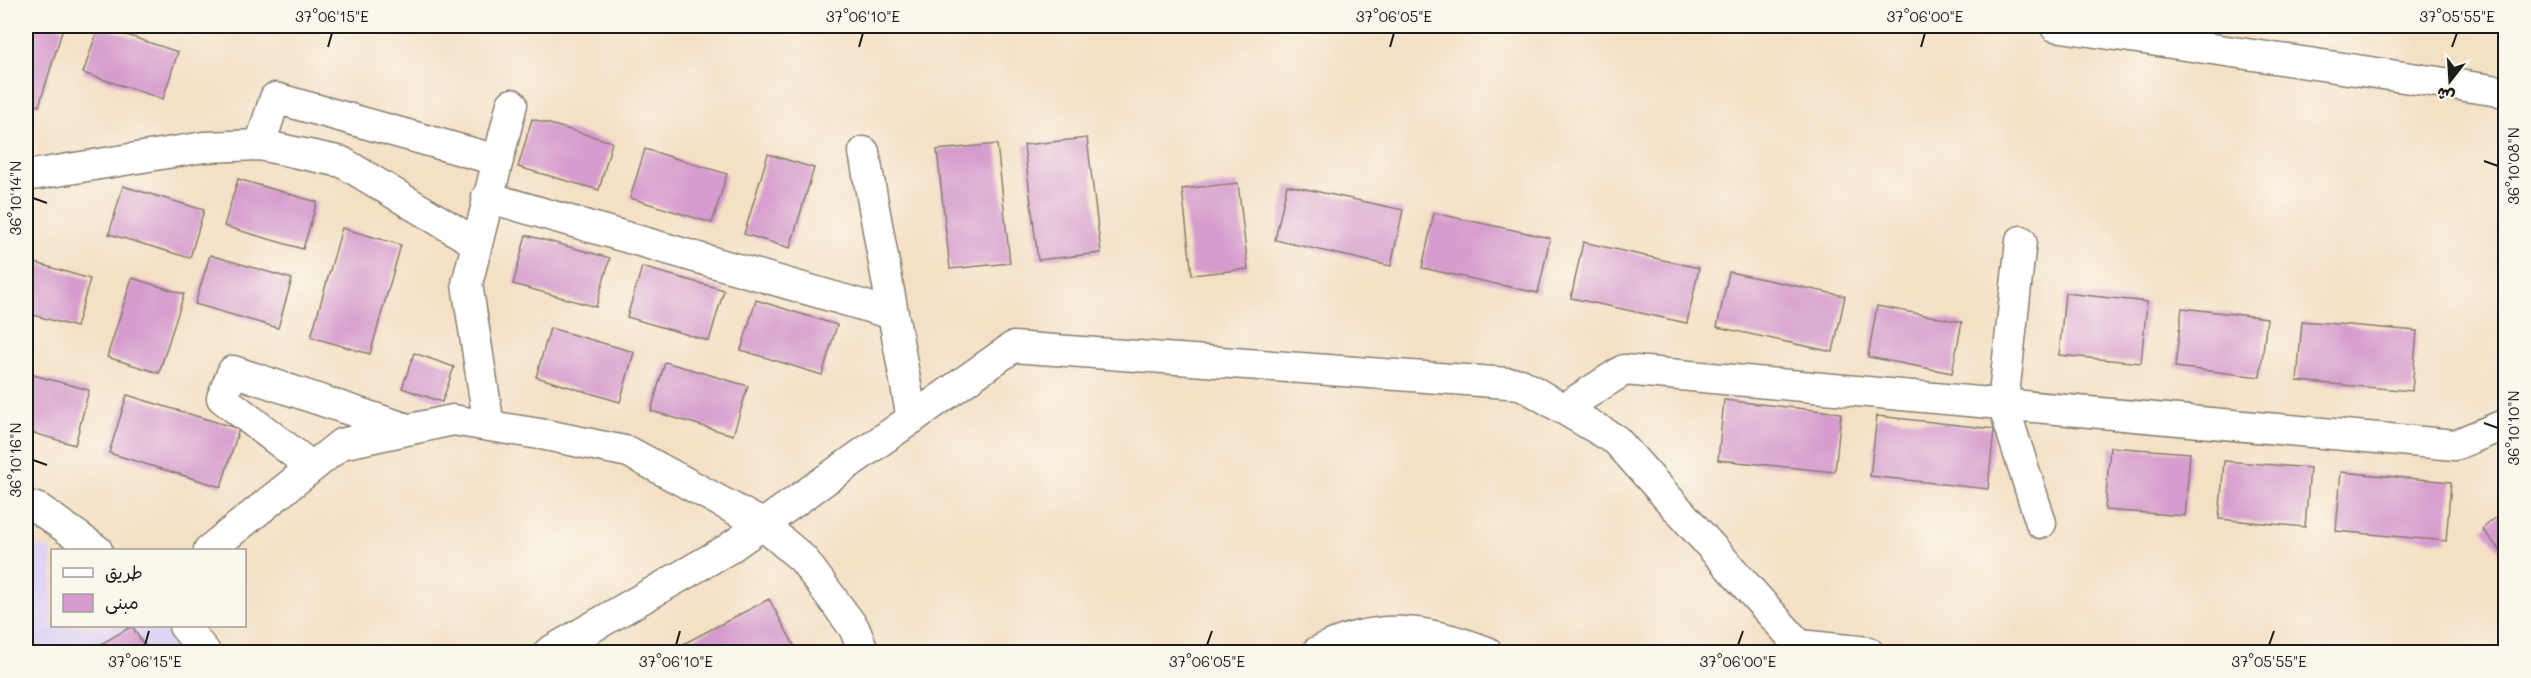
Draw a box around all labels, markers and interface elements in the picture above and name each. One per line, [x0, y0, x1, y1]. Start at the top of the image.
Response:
text: 37°06'15"E [295, 6, 369, 26]
text: 37°06'10"E [826, 6, 901, 26]
text: 37°06'05"E [1356, 6, 1433, 26]
text: 37°06'00"E [1887, 6, 1964, 26]
text: 37°05'55"E [2419, 6, 2495, 26]
north arrow [2420, 51, 2480, 111]
text: ش [2434, 83, 2457, 108]
text: 36°10'08"N [2503, 127, 2523, 205]
text: 36°10'14"N [5, 161, 25, 235]
text: 36°10'10"N [2503, 390, 2523, 466]
text: 36°10'16"N [5, 422, 25, 498]
legend [51, 549, 246, 627]
text: طريق [105, 560, 143, 584]
text: مبنى [105, 590, 139, 614]
text: 37°06'15"E [108, 651, 182, 671]
text: 37°06'10"E [639, 651, 714, 671]
text: 37°06'05"E [1169, 651, 1246, 671]
text: 37°06'00"E [1700, 651, 1777, 671]
text: 37°05'55"E [2231, 651, 2307, 671]

